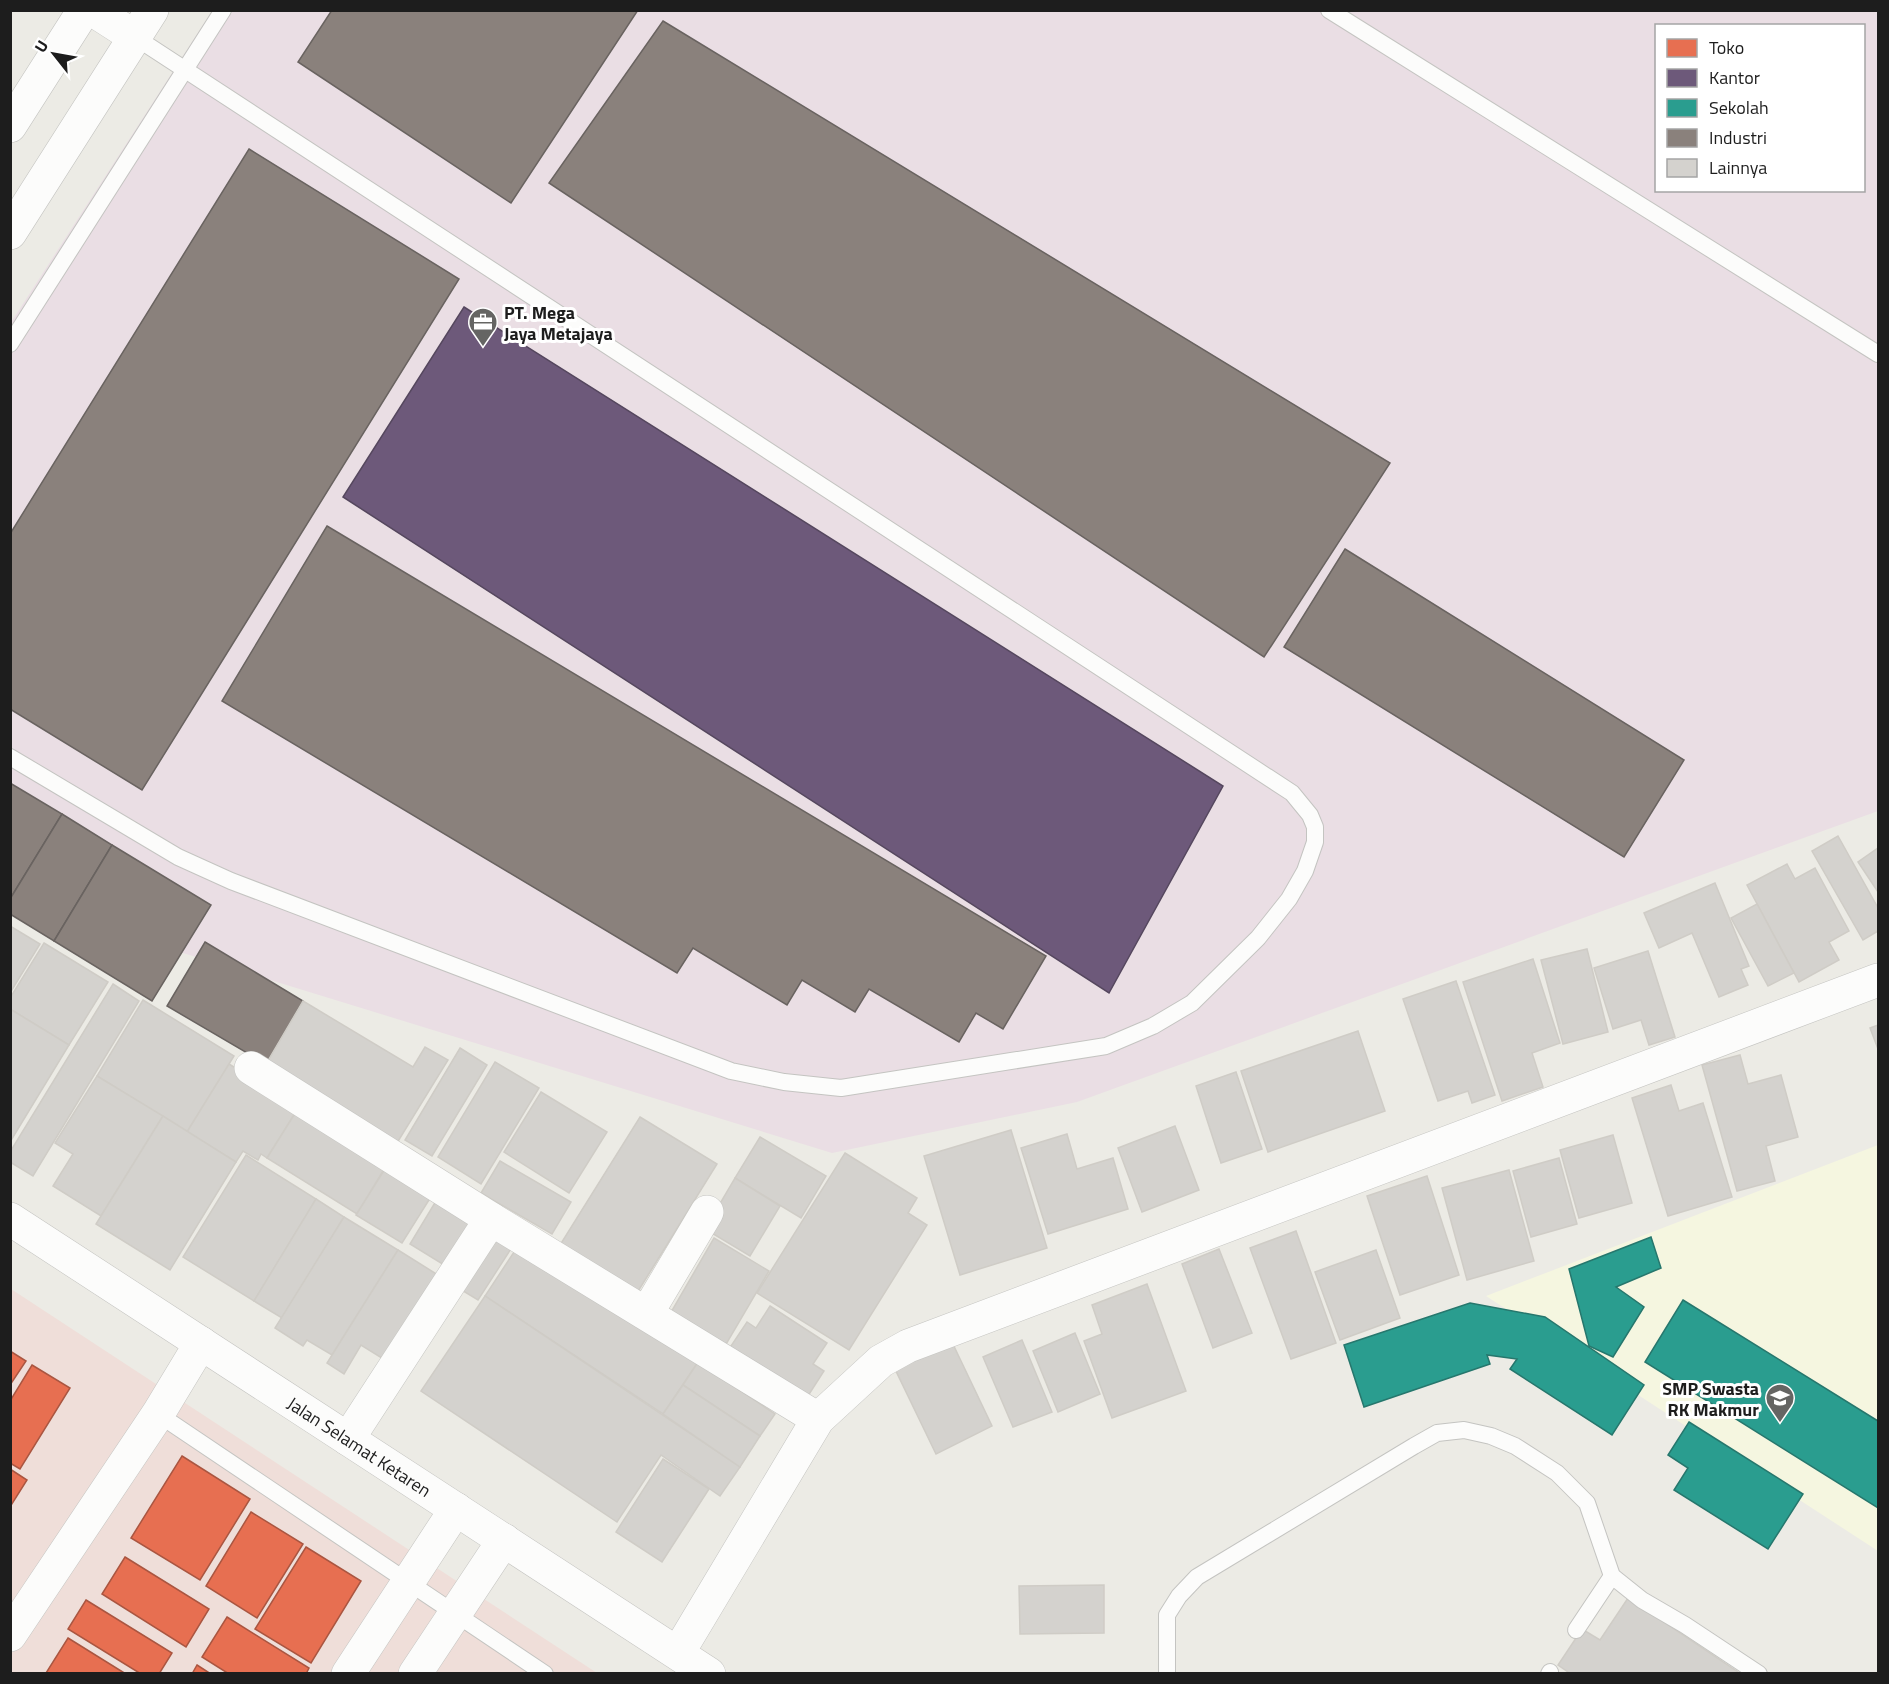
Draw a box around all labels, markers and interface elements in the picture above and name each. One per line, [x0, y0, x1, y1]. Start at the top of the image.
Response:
north arrow [24, 24, 84, 84]
legend [1655, 24, 1865, 192]
text: Toko [1709, 34, 1744, 61]
text: U [28, 36, 54, 57]
text: Kantor [1709, 64, 1760, 91]
text: Sekolah [1709, 94, 1769, 121]
text: Industri [1709, 124, 1767, 151]
text: Lainnya [1709, 154, 1767, 181]
place label: PT. Mega Jaya Metajaya [504, 299, 613, 347]
office icon: PT. Mega Jaya Metajaya [467, 306, 499, 348]
place label: SMP Swasta RK Makmur [1662, 1375, 1759, 1423]
school or university icon: SMP Swasta RK Makmur [1764, 1382, 1796, 1424]
street label: Jalan Selamat Ketaren [282, 1390, 437, 1503]

